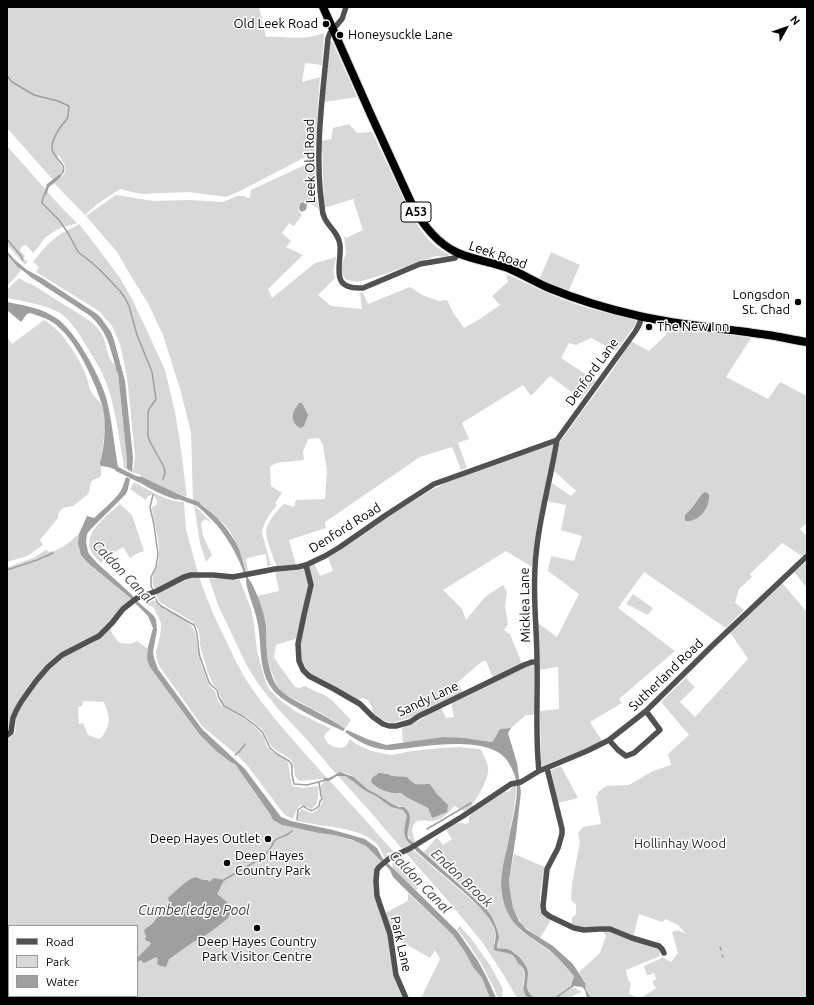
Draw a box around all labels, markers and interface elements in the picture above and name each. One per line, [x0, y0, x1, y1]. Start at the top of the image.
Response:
north arrow [766, 8, 806, 48]
text: N [788, 13, 802, 27]
place label: Old Leek Road [233, 16, 318, 32]
marker: Old Leek Road [321, 19, 331, 29]
place label: Honeysuckle Lane [348, 27, 453, 43]
marker: Honeysuckle Lane [335, 30, 345, 40]
street label: Leek Old Road [301, 119, 319, 203]
road number: A53 [401, 202, 431, 222]
street label: Leek Road [467, 238, 529, 272]
place label: Longsdon St. Chad [733, 287, 790, 318]
marker: Longsdon St. Chad [793, 297, 803, 307]
place label: The New Inn [657, 319, 730, 335]
marker: The New Inn [644, 322, 654, 332]
street label: Denford Lane [562, 335, 622, 409]
street label: Denford Road [306, 500, 384, 556]
water label: Caldon Canal [89, 537, 157, 607]
street label: Micklea Lane [517, 567, 533, 643]
street label: Sutherland Road [626, 636, 706, 714]
street label: Sandy Lane [395, 678, 461, 720]
place label: Deep Hayes Outlet [150, 831, 260, 847]
marker: Deep Hayes Outlet [263, 834, 273, 844]
park label: Hollinhay Wood [634, 836, 726, 852]
water label: Endon Brook [428, 845, 496, 911]
water label: Caldon Canal [386, 847, 454, 917]
place label: Deep Hayes Country Park [235, 848, 311, 879]
marker: Deep Hayes Country Park [222, 858, 232, 868]
water label: Cumberledge Pool [138, 902, 250, 918]
street label: Park Lane [387, 915, 415, 973]
marker: Deep Hayes Country Park Visitor Centre [252, 923, 262, 933]
legend [8, 925, 138, 997]
place label: Deep Hayes Country Park Visitor Centre [198, 934, 316, 965]
text: Road [46, 935, 74, 948]
text: Park [46, 955, 70, 968]
text: Water [46, 975, 79, 988]

